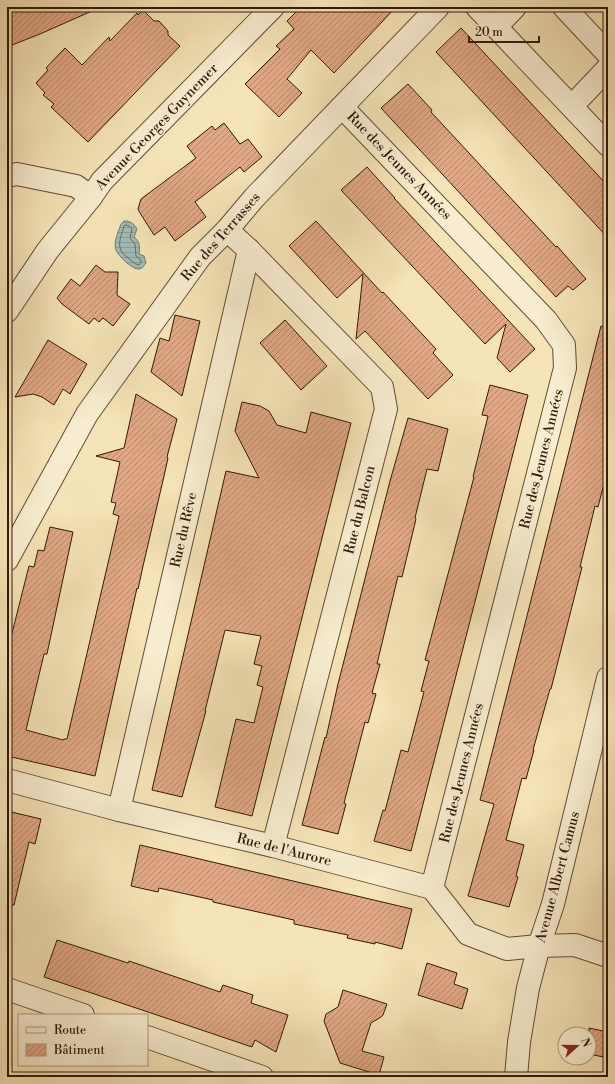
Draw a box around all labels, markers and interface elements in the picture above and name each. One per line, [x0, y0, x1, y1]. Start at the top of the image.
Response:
scale bar [469, 18, 539, 44]
text: 20 m [475, 25, 503, 40]
street label: Avenue Georges Guynemer [91, 60, 222, 195]
street label: Rue des Jeunes Années [343, 108, 455, 224]
street label: Rue des Terrasses [177, 189, 265, 285]
street label: Rue des Jeunes Années [516, 387, 568, 531]
street label: Rue du Balcon [340, 463, 380, 556]
street label: Rue du Rêve [167, 491, 201, 569]
street label: Rue des Jeunes Années [436, 701, 488, 845]
street label: Avenue Albert Camus [532, 809, 584, 946]
street label: Rue de l'Aurore [235, 830, 333, 870]
legend [18, 1014, 148, 1066]
text: Route [54, 1023, 86, 1038]
north arrow [557, 1026, 597, 1066]
text: N [577, 1036, 594, 1050]
text: Bâtiment [53, 1043, 105, 1058]

